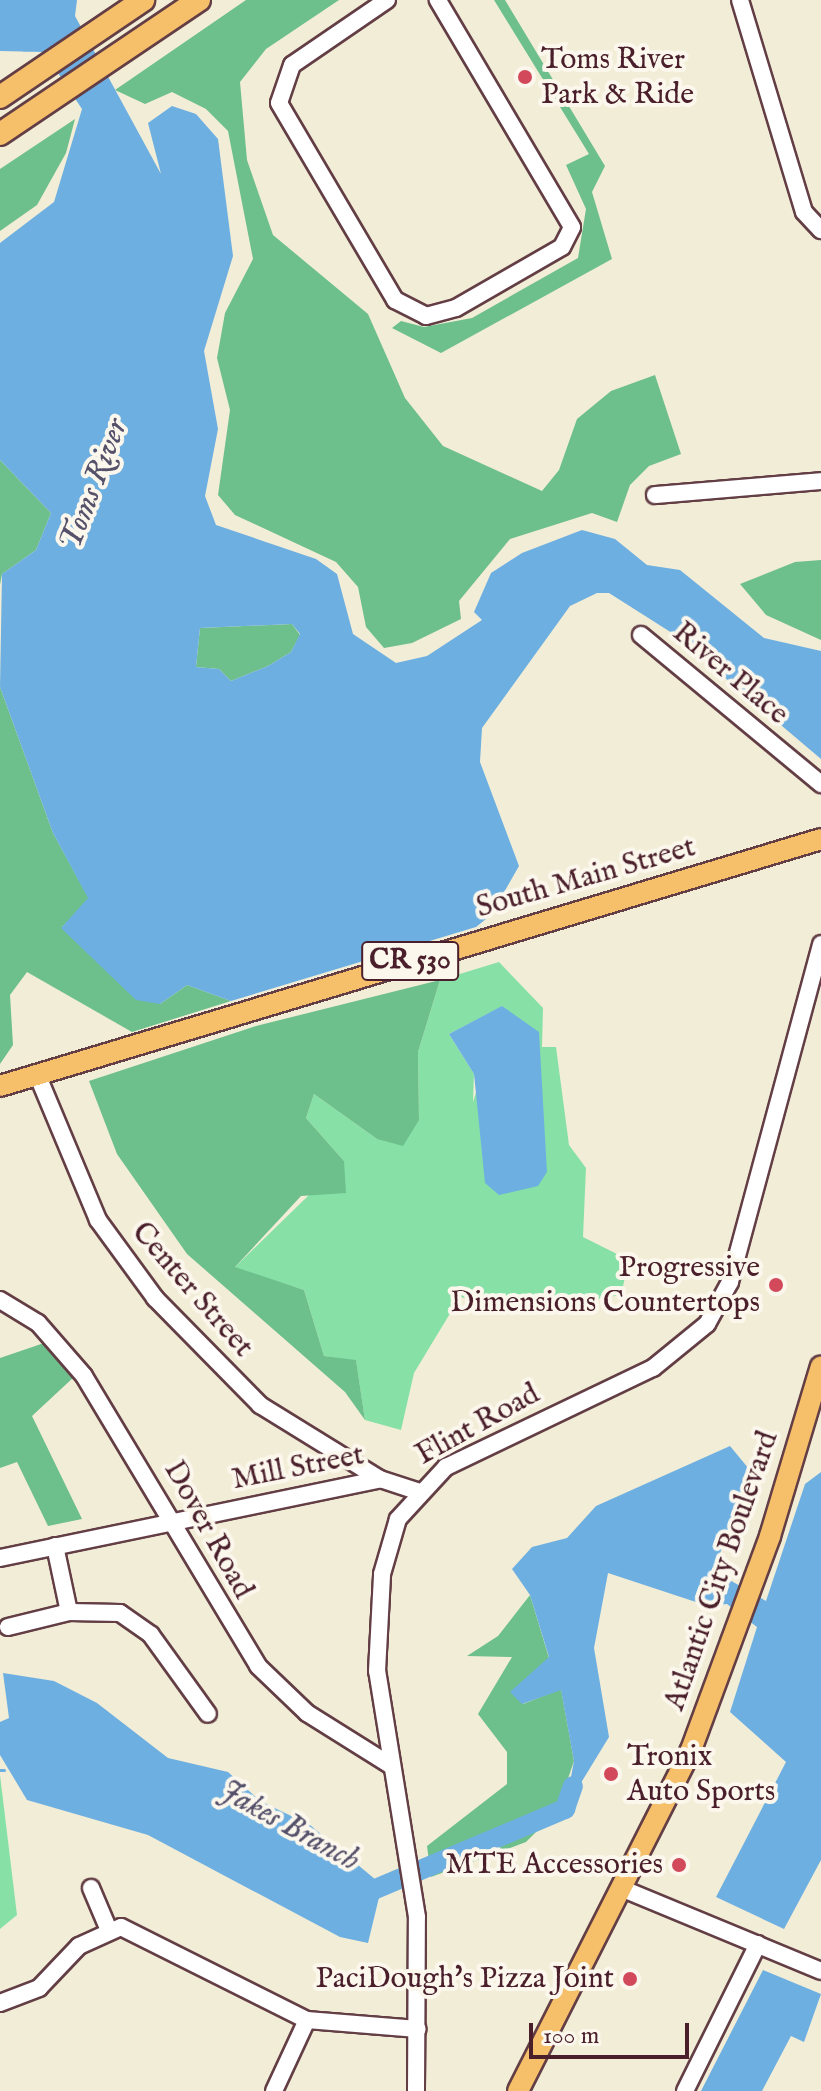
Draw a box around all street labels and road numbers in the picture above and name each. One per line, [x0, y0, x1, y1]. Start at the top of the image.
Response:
street label: River Place [665, 615, 795, 733]
street label: South Main Street [472, 830, 700, 926]
road number: CR 530 [360, 937, 460, 985]
street label: Center Street [124, 1215, 260, 1365]
street label: Flint Road [410, 1376, 546, 1474]
street label: Atlantic City Boulevard [657, 1427, 787, 1715]
street label: Mill Street [229, 1438, 367, 1498]
street label: Dover Road [155, 1455, 261, 1605]

